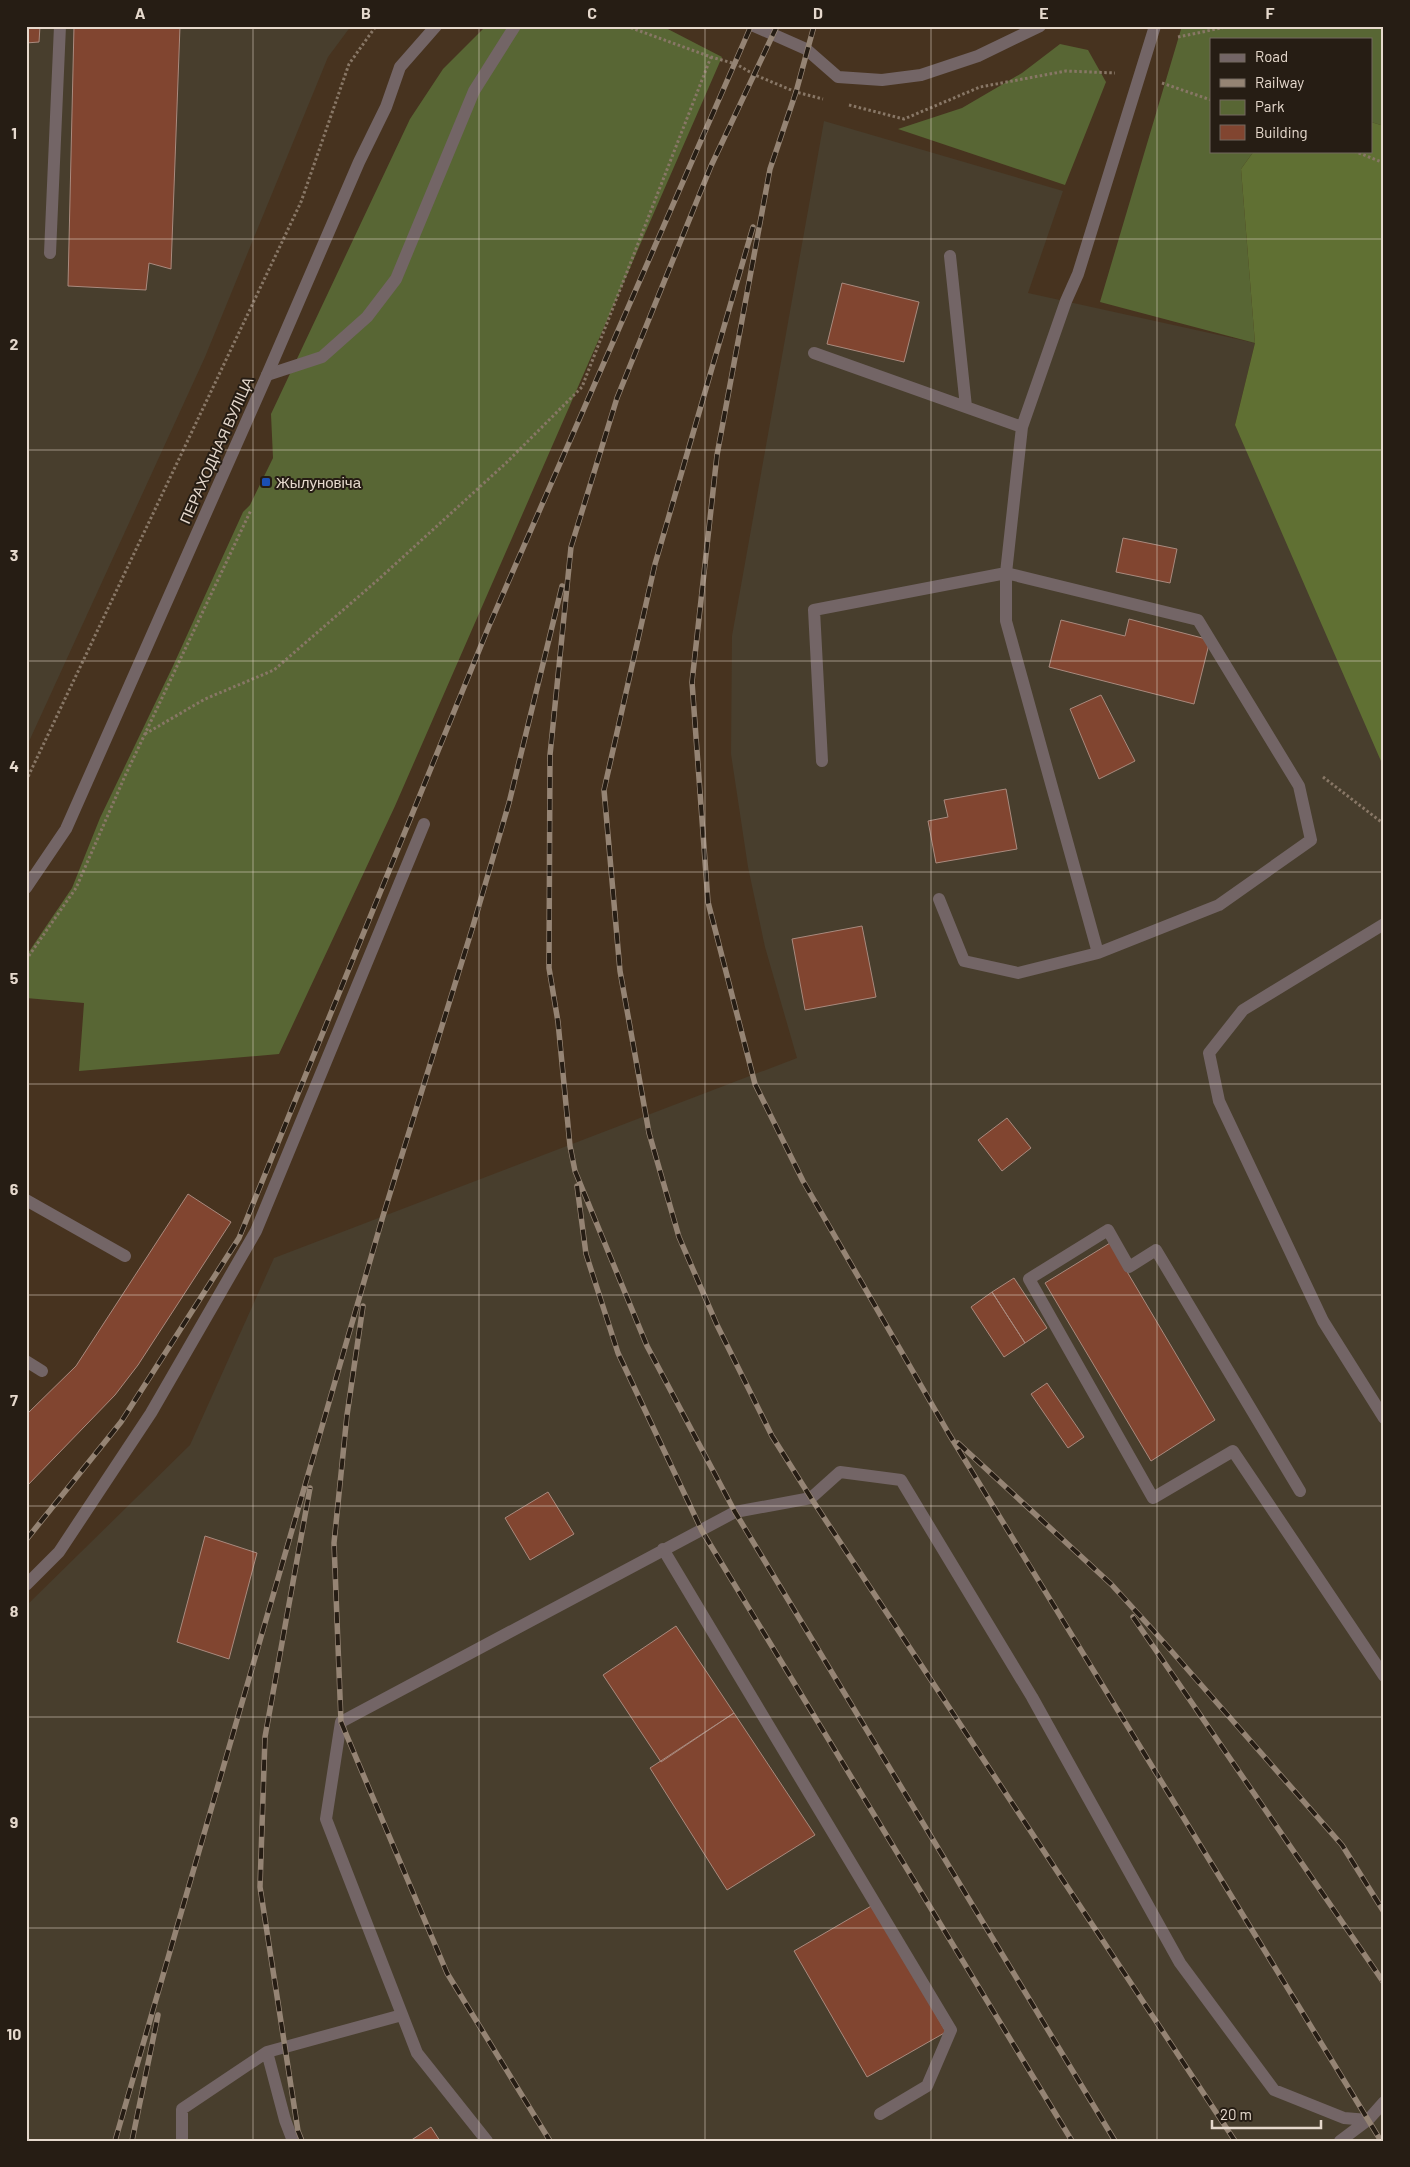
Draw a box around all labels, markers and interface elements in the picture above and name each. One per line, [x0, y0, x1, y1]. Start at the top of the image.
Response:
text: A [135, 3, 146, 22]
text: B [361, 3, 371, 22]
text: C [587, 3, 597, 22]
text: D [813, 3, 823, 22]
text: E [1039, 3, 1049, 22]
text: F [1266, 3, 1275, 22]
legend [1210, 38, 1372, 152]
text: Road [1255, 47, 1288, 65]
text: Railway [1255, 73, 1304, 91]
text: Park [1255, 97, 1285, 115]
text: 1 [11, 123, 17, 142]
text: Building [1255, 123, 1308, 141]
text: 2 [10, 334, 19, 353]
street label: ПЕРАХОДНАЯ ВУЛІЦА [175, 374, 257, 526]
place label: Жылуновіча [276, 473, 362, 491]
marker: Жылуновіча [260, 476, 272, 488]
text: 3 [10, 545, 18, 564]
text: 4 [9, 756, 19, 775]
text: 5 [10, 968, 19, 987]
text: 6 [10, 1179, 19, 1198]
text: 7 [10, 1390, 18, 1409]
text: 8 [10, 1601, 19, 1620]
text: 9 [10, 1812, 18, 1831]
text: 10 [7, 2024, 21, 2043]
scale bar [1212, 2097, 1321, 2129]
text: 20 m [1220, 2105, 1252, 2123]

